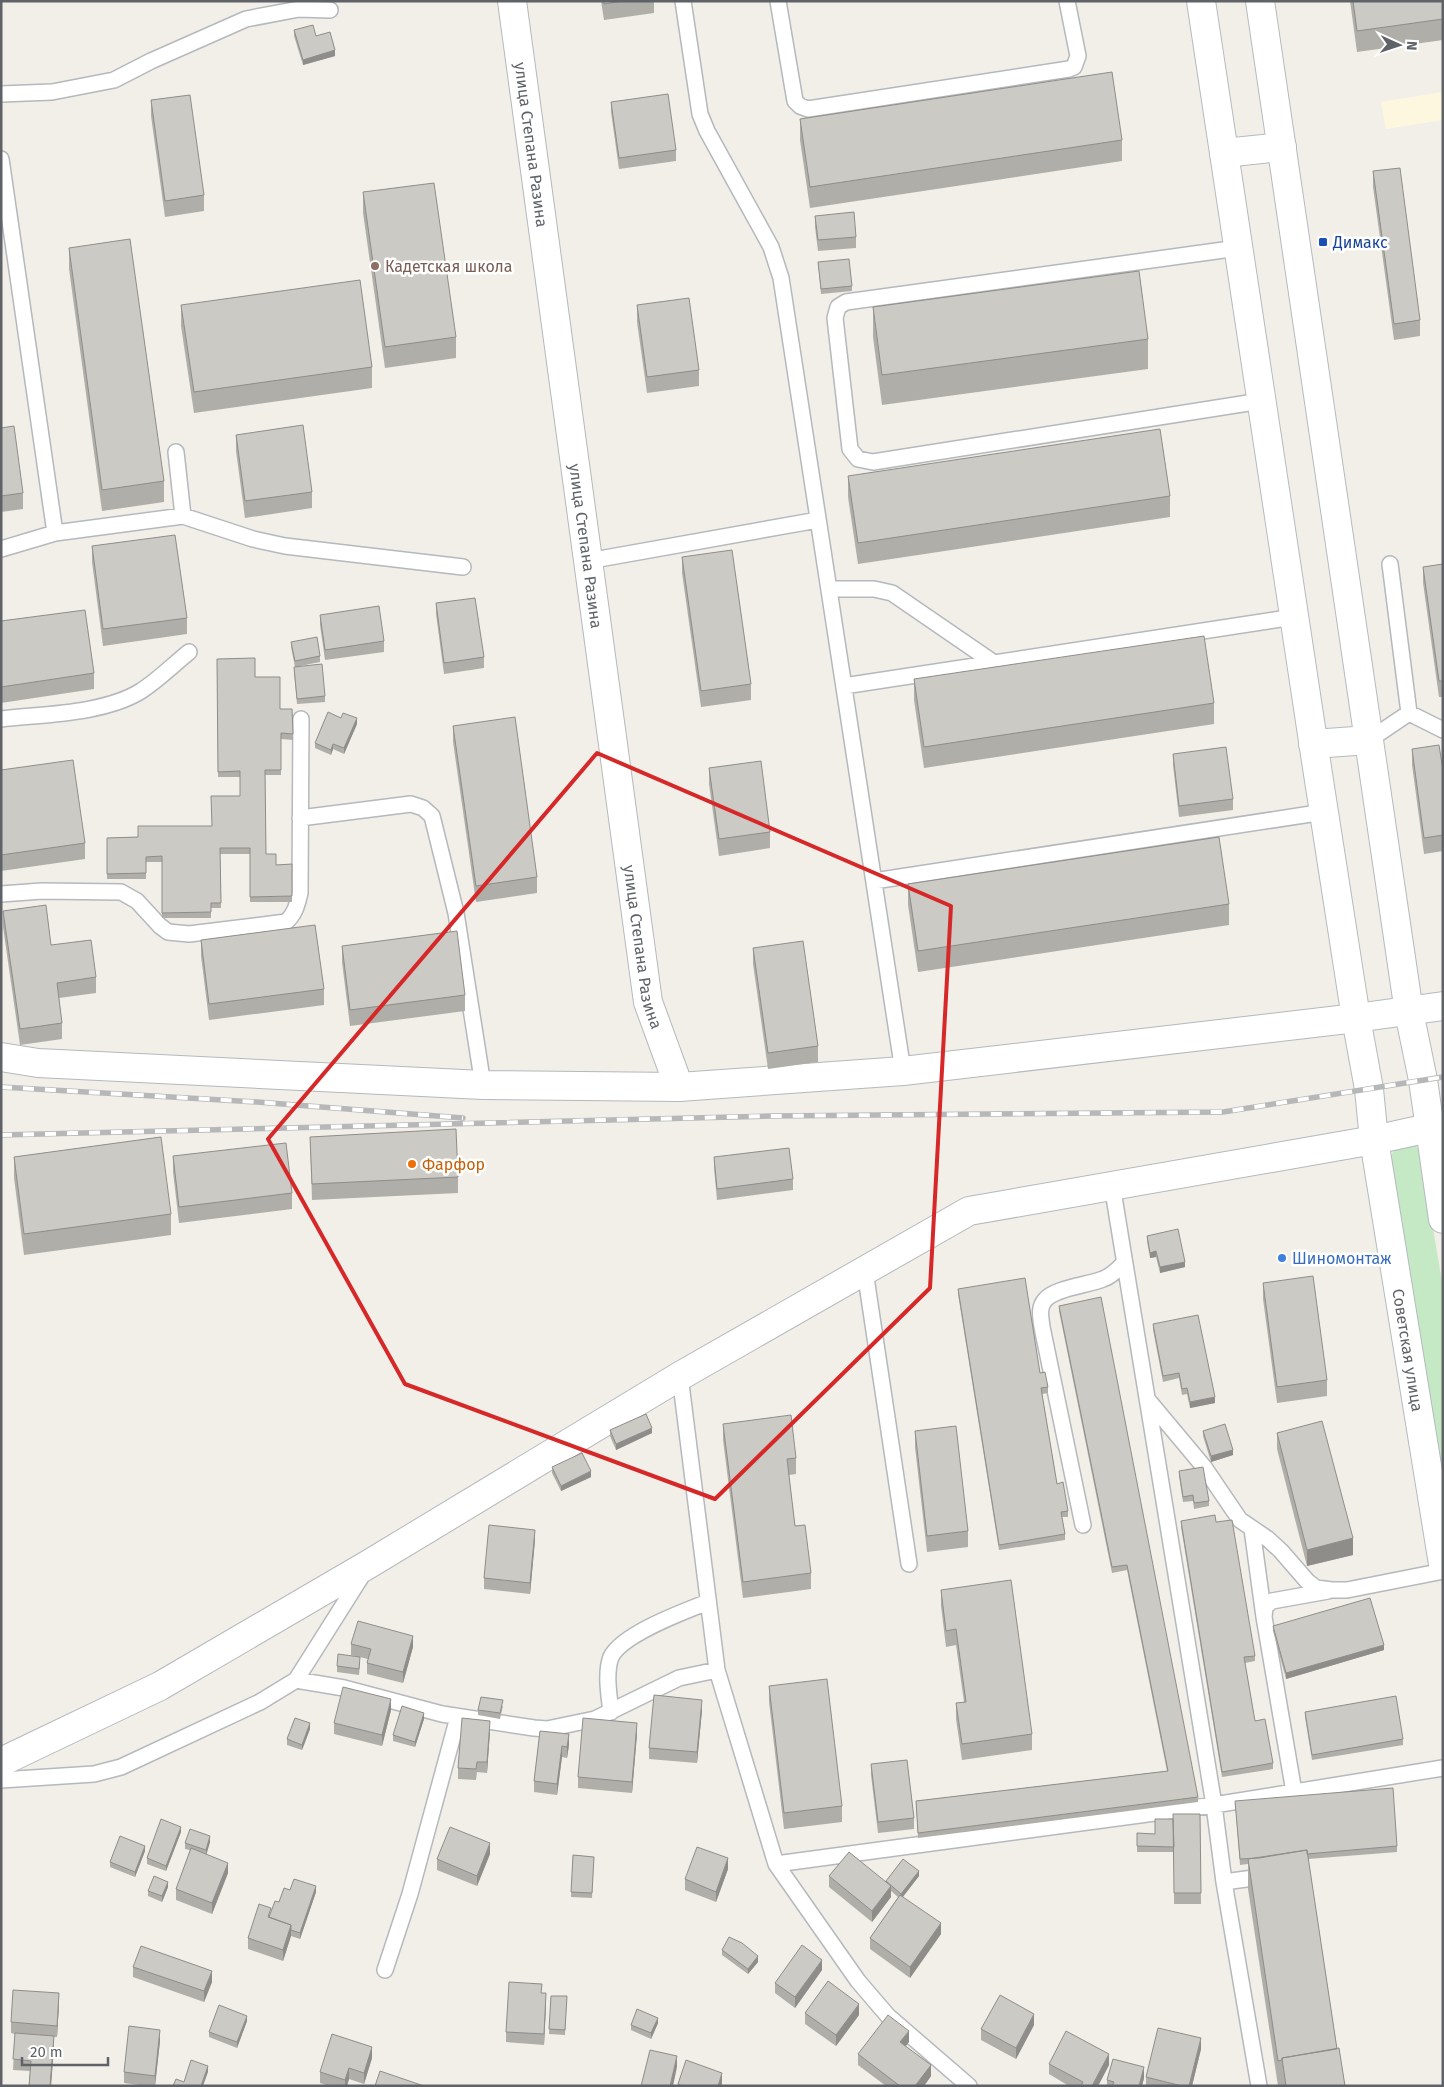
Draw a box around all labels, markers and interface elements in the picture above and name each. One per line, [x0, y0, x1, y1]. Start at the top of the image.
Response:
north arrow [1374, 20, 1424, 70]
text: N [1403, 41, 1420, 51]
street label: улица Степана Разина [511, 61, 552, 228]
place label: Димакс [1332, 233, 1388, 252]
marker: Димакс [1317, 236, 1329, 248]
place label: Кадетская школа [385, 257, 513, 276]
marker: Кадетская школа [369, 260, 381, 272]
street label: улица Степана Разина [565, 462, 607, 630]
street label: улица Степана Разина [620, 864, 666, 1031]
place label: Фарфор [422, 1155, 485, 1174]
marker: Фарфор [406, 1158, 418, 1170]
place label: Шиномонтаж [1292, 1249, 1392, 1268]
marker: Шиномонтаж [1276, 1252, 1288, 1264]
street label: Советская улица [1389, 1287, 1428, 1413]
scale bar [22, 2034, 109, 2066]
text: 20 m [30, 2043, 63, 2061]

